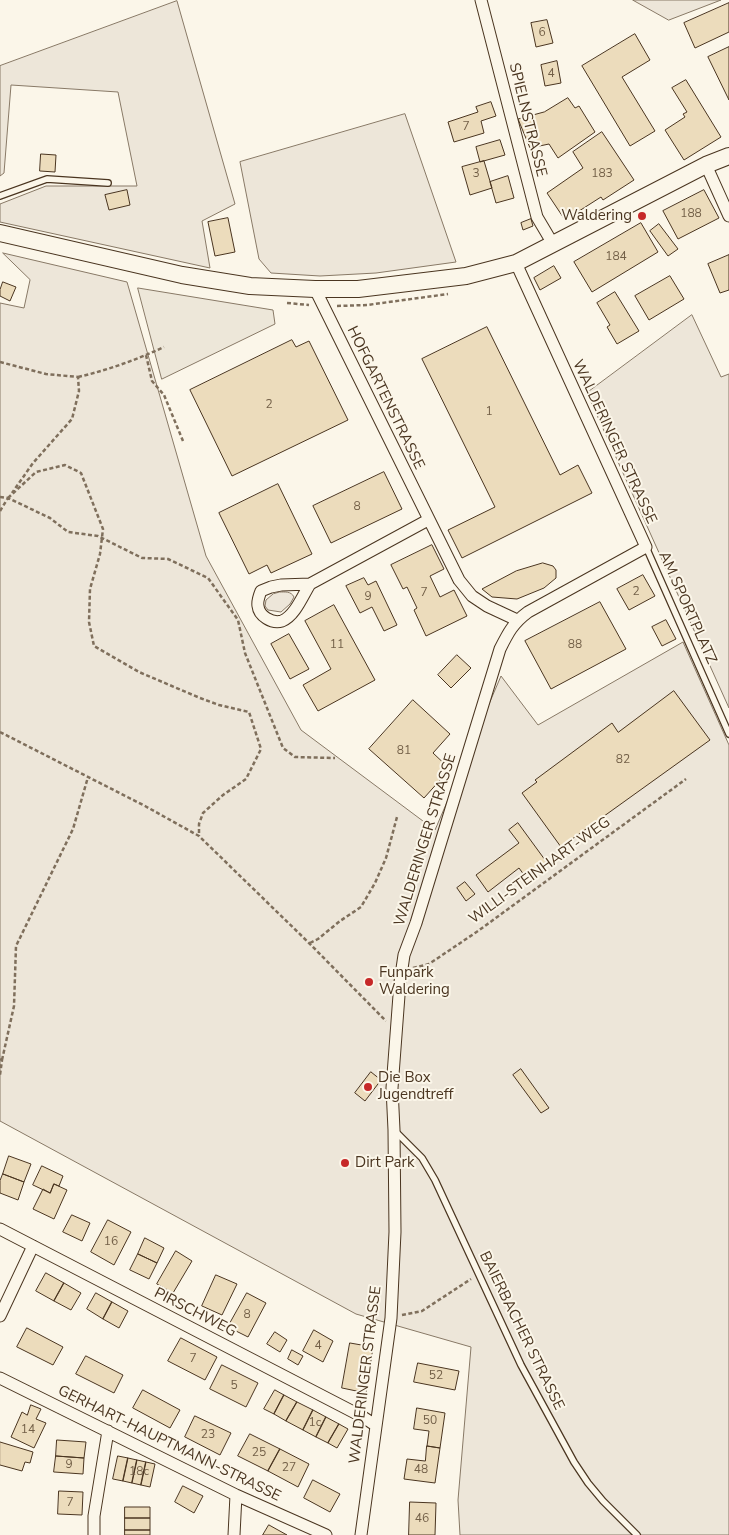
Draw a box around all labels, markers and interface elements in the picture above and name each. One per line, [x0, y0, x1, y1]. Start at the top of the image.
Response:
house number: 6 [538, 26, 546, 40]
street label: SPIELNSTRASSE [504, 61, 550, 179]
house number: 4 [547, 67, 555, 81]
house number: 7 [462, 120, 470, 134]
house number: 3 [472, 167, 480, 181]
house number: 183 [591, 167, 613, 181]
place label: Waldering [561, 207, 632, 225]
house number: 188 [680, 207, 702, 221]
marker: Waldering [636, 210, 648, 222]
house number: 184 [605, 250, 627, 264]
street label: HOFGARTENSTRASSE [342, 323, 428, 473]
street label: WALDERINGER STRASSE [568, 357, 660, 527]
house number: 2 [265, 398, 273, 412]
house number: 1 [485, 405, 493, 419]
house number: 8 [353, 500, 361, 514]
street label: AM SPORTPLATZ [654, 549, 720, 667]
house number: 2 [632, 585, 640, 599]
house number: 7 [420, 586, 428, 600]
house number: 9 [364, 590, 372, 604]
house number: 11 [330, 638, 344, 652]
house number: 88 [568, 638, 582, 652]
house number: 81 [397, 744, 411, 758]
street label: WALDERINGER STRASSE [391, 752, 461, 928]
house number: 82 [616, 753, 630, 767]
street label: WILLI-STEINHART-WEG [466, 814, 614, 928]
place label: Funpark Waldering [379, 964, 450, 999]
marker: Funpark Waldering [363, 976, 375, 988]
place label: Die Box Jugendtreff [378, 1069, 454, 1104]
marker: Die Box Jugendtreff [362, 1081, 374, 1093]
place label: Dirt Park [355, 1154, 414, 1172]
marker: Dirt Park [339, 1157, 351, 1169]
house number: 16 [104, 1235, 118, 1249]
street label: BAIERBACHER STRASSE [475, 1249, 567, 1413]
street label: PIRSCHWEG [151, 1285, 239, 1341]
street label: WALDERINGER STRASSE [346, 1285, 386, 1465]
house number: 8 [243, 1308, 251, 1322]
house number: 4 [314, 1339, 322, 1353]
house number: 7 [189, 1352, 197, 1366]
house number: 52 [429, 1369, 443, 1383]
house number: 5 [230, 1379, 238, 1393]
street label: GERHART-HAUPTMANN-STRASSE [55, 1382, 283, 1506]
house number: 50 [423, 1414, 437, 1428]
house number: 1c [309, 1416, 321, 1430]
house number: 14 [21, 1423, 35, 1437]
house number: 23 [201, 1428, 215, 1442]
house number: 25 [252, 1446, 266, 1460]
house number: 9 [65, 1458, 73, 1472]
house number: 27 [282, 1461, 296, 1475]
house number: 48 [414, 1463, 428, 1477]
house number: 18c [129, 1465, 149, 1479]
house number: 7 [66, 1496, 74, 1510]
house number: 46 [415, 1512, 429, 1526]

